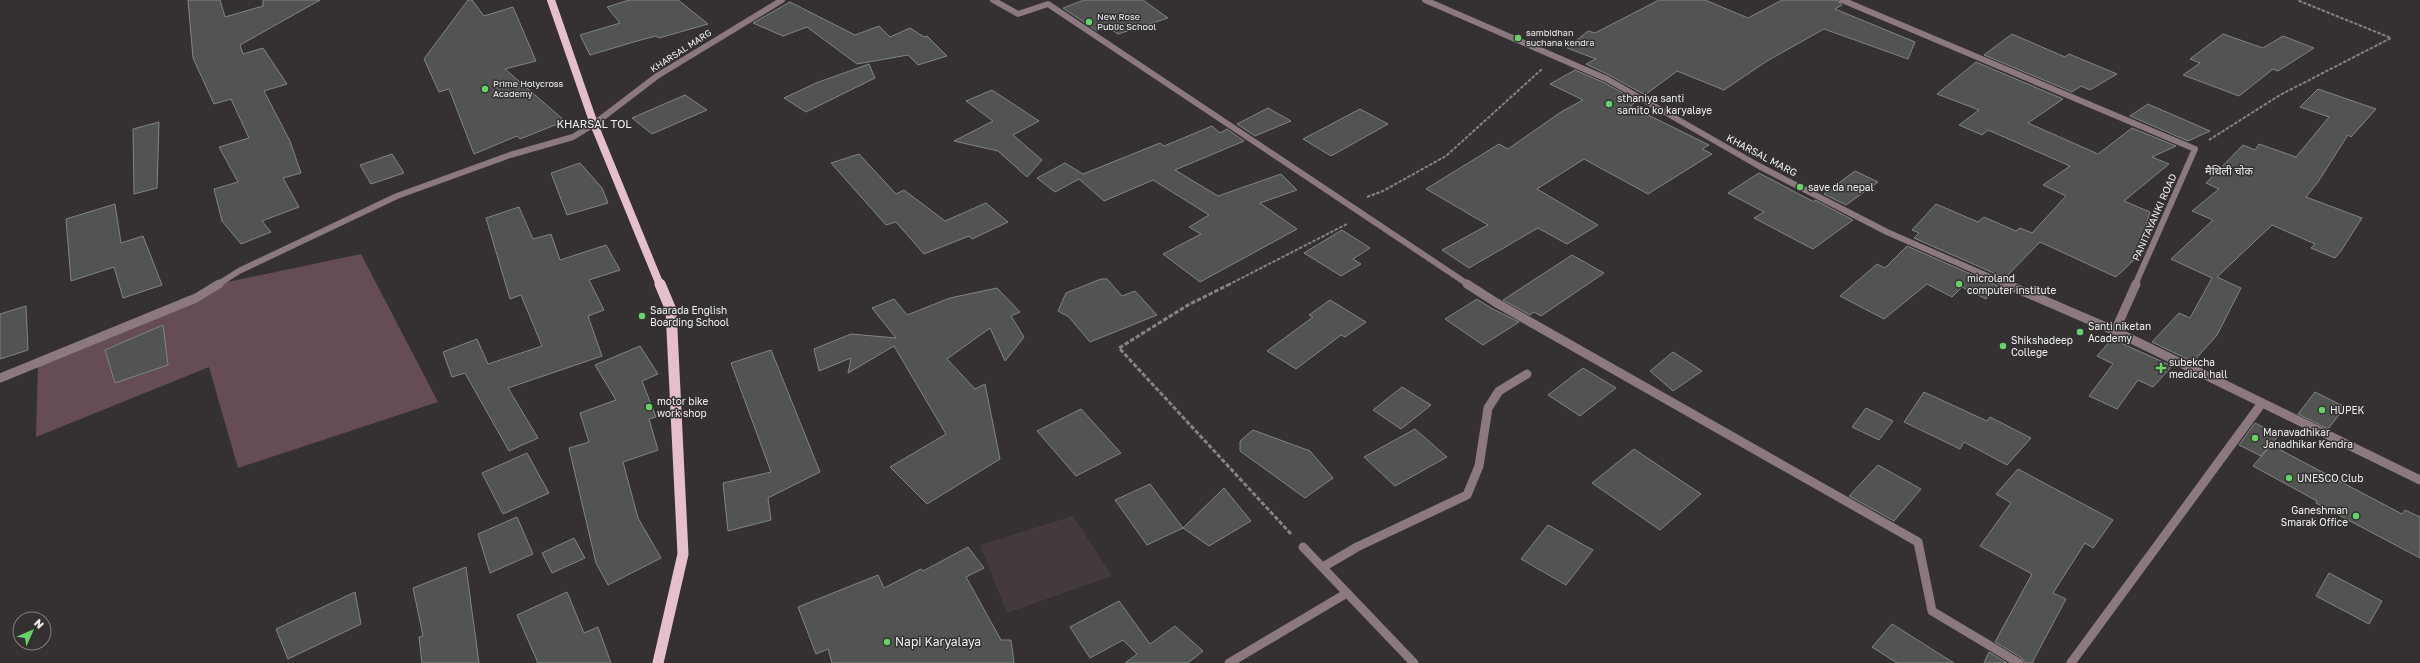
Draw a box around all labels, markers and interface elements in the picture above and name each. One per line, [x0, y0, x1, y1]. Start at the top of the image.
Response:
place label: New Rose Public School [1097, 11, 1156, 32]
marker: New Rose Public School [1084, 17, 1094, 27]
street label: KHARSAL MARG [648, 27, 713, 74]
place label: sambidhan suchana kendra [1526, 27, 1594, 48]
marker: sambidhan suchana kendra [1513, 33, 1523, 43]
place label: Prime Holycross Academy [493, 78, 564, 99]
marker: Prime Holycross Academy [480, 84, 490, 94]
place label: sthaniya santi samito ko karyalaye [1617, 92, 1712, 116]
marker: sthaniya santi samito ko karyalaye [1604, 99, 1614, 109]
district label: KHARSAL TOL [556, 117, 632, 130]
street label: KHARSAL MARG [1725, 131, 1799, 179]
district label: मैथिली चोक [2205, 164, 2253, 177]
street label: PANITAYANKI ROAD [2129, 172, 2179, 262]
place label: save da nepal [1808, 181, 1874, 193]
marker: save da nepal [1795, 182, 1805, 192]
place label: microland computer institute [1967, 272, 2057, 296]
marker: microland computer institute [1954, 279, 1964, 289]
place label: Saarada English Boarding School [650, 304, 729, 328]
marker: Saarada English Boarding School [637, 311, 647, 321]
place label: Santi niketan Academy [2088, 320, 2151, 344]
marker: Santi niketan Academy [2075, 327, 2085, 337]
place label: Shikshadeep College [2011, 334, 2073, 358]
marker: Shikshadeep College [1998, 341, 2008, 351]
place label: subekcha medical hall [2169, 356, 2227, 380]
marker: subekcha medical hall [2156, 363, 2166, 373]
place label: motor bike work shop [657, 395, 709, 419]
marker: motor bike work shop [644, 402, 654, 412]
place label: HUPEK [2330, 404, 2365, 416]
marker: HUPEK [2317, 405, 2327, 415]
place label: Manavadhikar Janadhikar Kendra [2263, 426, 2353, 450]
marker: Manavadhikar Janadhikar Kendra [2250, 433, 2260, 443]
place label: UNESCO Club [2297, 472, 2363, 484]
marker: UNESCO Club [2284, 473, 2294, 483]
place label: Ganeshman Smarak Office [2281, 504, 2348, 528]
marker: Ganeshman Smarak Office [2351, 511, 2361, 521]
north arrow [12, 611, 52, 651]
text: N [32, 616, 47, 631]
place label: Napi Karyalaya [895, 634, 981, 649]
marker: Napi Karyalaya [882, 637, 892, 647]

